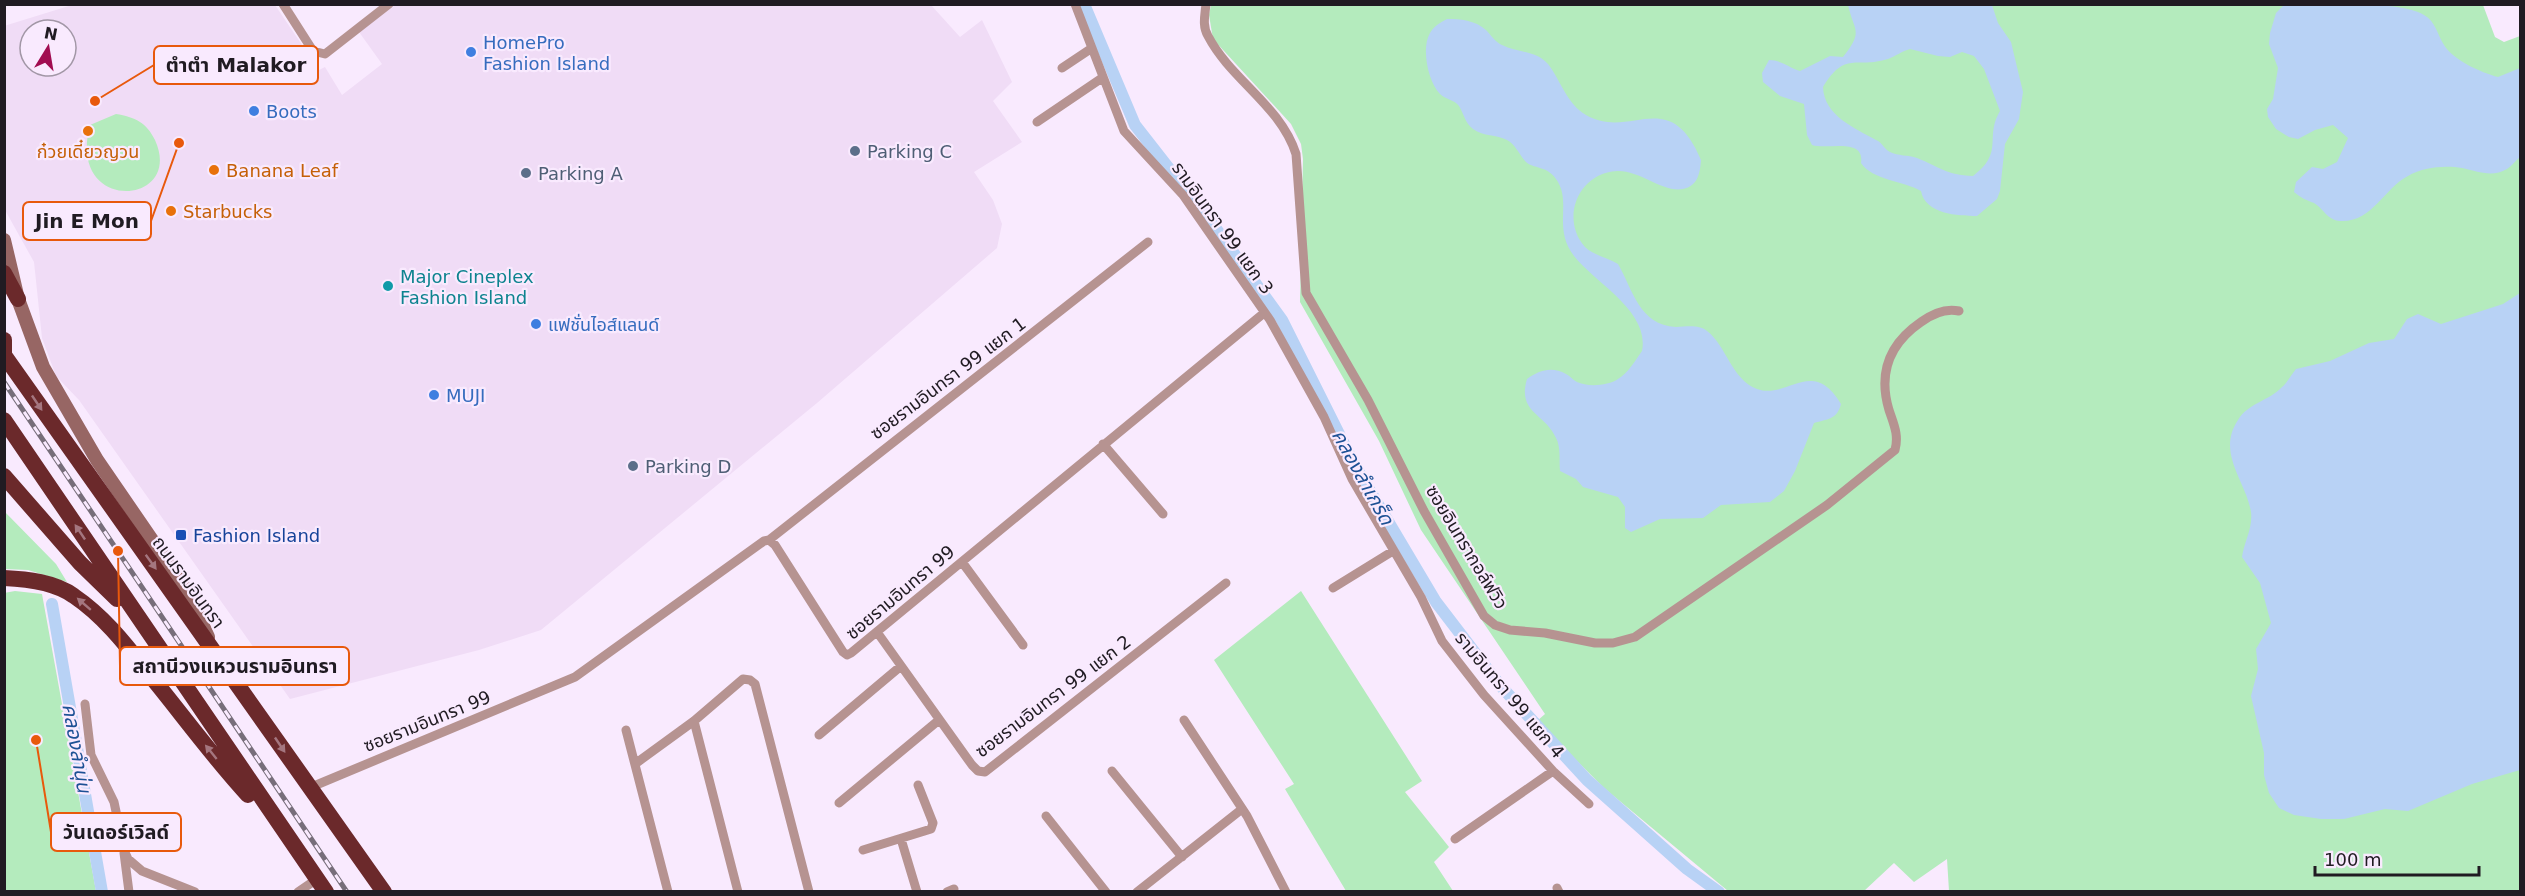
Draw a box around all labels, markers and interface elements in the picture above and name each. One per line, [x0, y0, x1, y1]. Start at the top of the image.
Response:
north arrow [18, 18, 78, 78]
text: N [42, 23, 59, 44]
place label: HomePro Fashion Island [483, 32, 610, 74]
marker: HomePro Fashion Island [464, 45, 478, 59]
callout: ตำตำ Malakor [154, 46, 318, 84]
text: ตำตำ Malakor [166, 53, 306, 77]
place label: Boots [266, 101, 317, 122]
marker: Boots [247, 104, 261, 118]
marker: ก๋วยเดี๋ยวญวน [81, 124, 95, 138]
place label: ก๋วยเดี๋ยวญวน [37, 139, 139, 162]
place label: Parking C [867, 141, 952, 162]
marker: Parking C [848, 144, 862, 158]
street label: รามอินทรา 99 แยก 3 [1168, 158, 1278, 298]
place label: Banana Leaf [226, 160, 339, 181]
marker: Banana Leaf [207, 163, 221, 177]
place label: Parking A [538, 163, 623, 184]
marker: Parking A [519, 166, 533, 180]
place label: Starbucks [183, 201, 272, 222]
callout: Jin E Mon [23, 202, 151, 240]
marker: Starbucks [164, 204, 178, 218]
text: Jin E Mon [33, 209, 139, 233]
place label: Major Cineplex Fashion Island [400, 266, 534, 308]
marker: Major Cineplex Fashion Island [381, 279, 395, 293]
place label: แฟชั่นไอส์แลนด์ [548, 313, 659, 335]
street label: ซอยรามอินทรา 99 แยก 1 [866, 313, 1030, 443]
marker: แฟชั่นไอส์แลนด์ [529, 317, 543, 331]
place label: MUJI [446, 385, 485, 406]
marker: MUJI [427, 388, 441, 402]
one-way arrow [31, 395, 43, 411]
water label: คลองลำเกร็ด [1327, 425, 1399, 530]
place label: Parking D [645, 456, 731, 477]
marker: Parking D [626, 459, 640, 473]
street label: ซอยอินทรากอล์ฟวิว [1422, 481, 1512, 613]
one-way arrow [75, 524, 86, 540]
place label: Fashion Island [193, 525, 320, 546]
marker: Fashion Island [174, 528, 188, 542]
street label: ถนนรามอินทรา [149, 532, 229, 632]
street label: ซอยรามอินทรา 99 [841, 540, 959, 644]
one-way arrow [145, 553, 157, 569]
one-way arrow [77, 598, 92, 611]
street label: รามอินทรา 99 แยก 4 [1451, 628, 1569, 762]
street label: ซอยรามอินทรา 99 แยก 2 [971, 631, 1135, 761]
callout: สถานีวงแหวนรามอินทรา [120, 647, 349, 685]
text: สถานีวงแหวนรามอินทรา [132, 654, 338, 678]
street label: ซอยรามอินทรา 99 [360, 686, 494, 756]
water label: คลองลำนุ่น [56, 702, 97, 796]
one-way arrow [274, 737, 285, 753]
one-way arrow [205, 744, 217, 759]
callout: วันเดอร์เวิลด์ [51, 813, 181, 851]
text: วันเดอร์เวิลด์ [63, 820, 169, 844]
scale bar [2315, 839, 2478, 877]
text: 100 m [2324, 849, 2382, 870]

